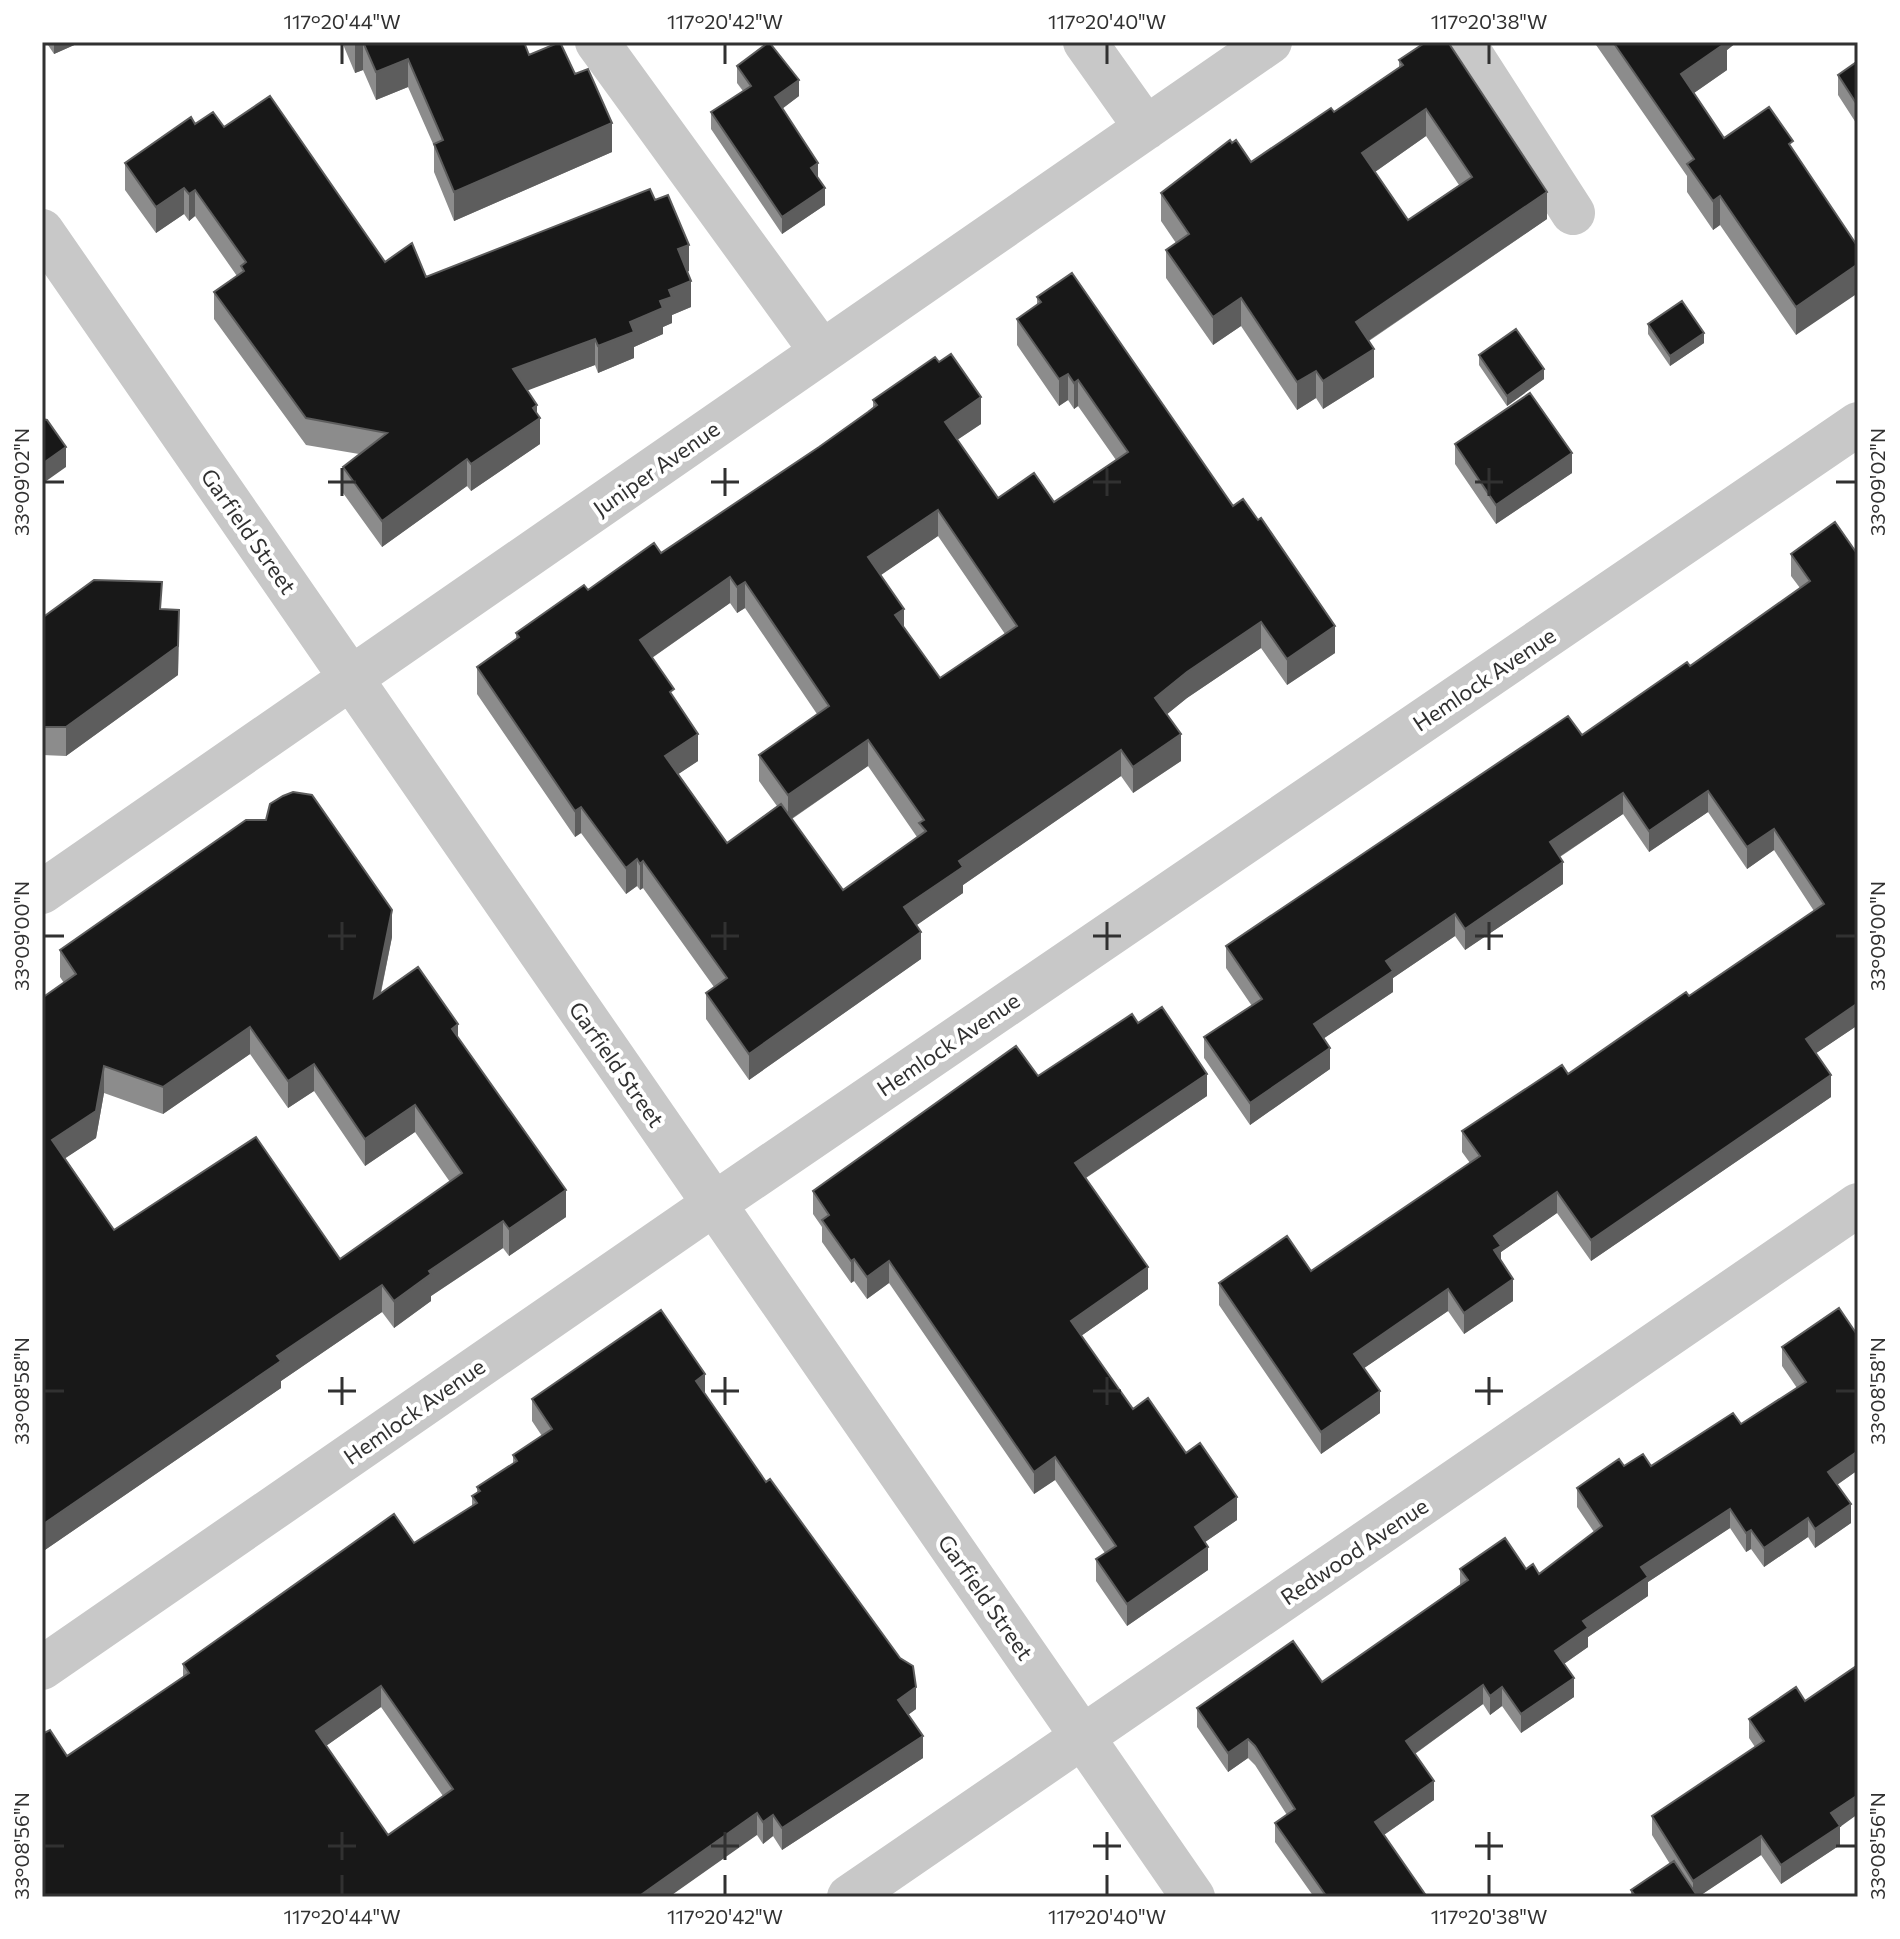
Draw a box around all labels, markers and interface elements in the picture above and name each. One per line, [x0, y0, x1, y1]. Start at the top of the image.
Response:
text: 117°20'44"W [283, 9, 401, 33]
text: 117°20'42"W [667, 9, 783, 33]
text: 117°20'40"W [1048, 9, 1166, 33]
text: 117°20'38"W [1431, 9, 1547, 33]
street label: Juniper Avenue [588, 415, 724, 521]
text: 33°09'02"N [9, 428, 33, 536]
text: 33°09'02"N [1865, 428, 1889, 536]
street label: Garfield Street [196, 463, 302, 599]
street label: Hemlock Avenue [1407, 621, 1561, 737]
text: 33°09'00"N [9, 881, 33, 991]
text: 33°09'00"N [1865, 881, 1889, 991]
street label: Hemlock Avenue [871, 986, 1025, 1102]
street label: Garfield Street [564, 996, 670, 1132]
text: 33°08'58"N [9, 1337, 33, 1445]
text: 33°08'58"N [1865, 1337, 1889, 1445]
street label: Hemlock Avenue [338, 1352, 490, 1470]
street label: Redwood Avenue [1275, 1492, 1433, 1610]
street label: Garfield Street [933, 1529, 1039, 1665]
text: 33°08'56"N [9, 1792, 33, 1900]
text: 33°08'56"N [1865, 1792, 1889, 1900]
text: 117°20'44"W [283, 1904, 401, 1928]
text: 117°20'42"W [667, 1904, 783, 1928]
text: 117°20'40"W [1048, 1904, 1166, 1928]
text: 117°20'38"W [1431, 1904, 1547, 1928]

